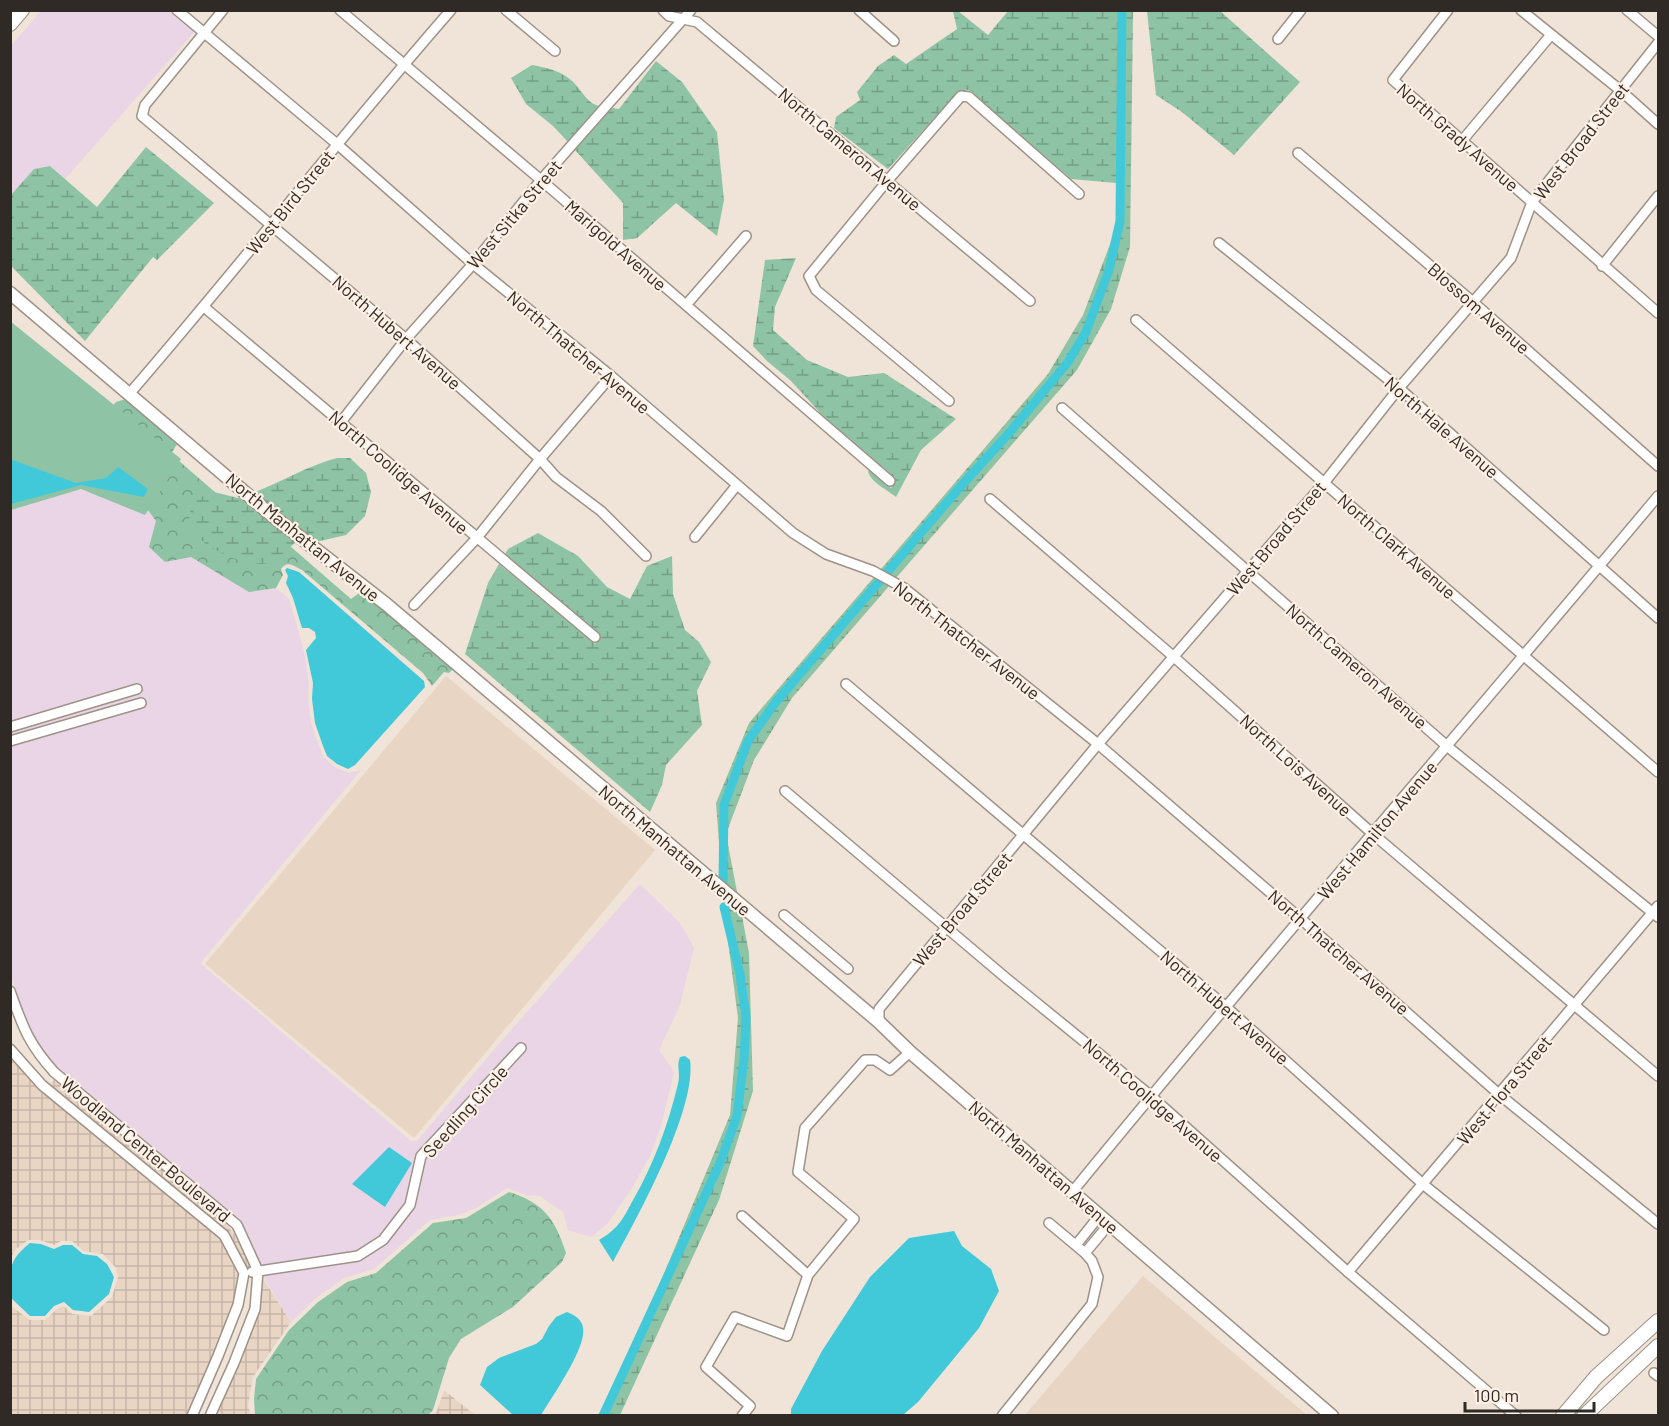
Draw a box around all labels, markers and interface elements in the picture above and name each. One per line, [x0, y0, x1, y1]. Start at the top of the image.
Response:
street label: North Grady Avenue [1393, 78, 1523, 196]
street label: West Broad Street [1528, 78, 1634, 204]
street label: North Cameron Avenue [774, 83, 926, 215]
street label: West Bird Street [241, 145, 339, 259]
street label: West Sitka Street [462, 155, 566, 273]
street label: Marigold Avenue [561, 195, 671, 295]
street label: Blossom Avenue [1424, 258, 1534, 358]
street label: North Hubert Avenue [328, 270, 466, 394]
street label: North Thatcher Avenue [503, 286, 655, 418]
street label: North Hale Avenue [1380, 371, 1504, 483]
street label: North Coolidge Avenue [325, 405, 473, 539]
street label: North Manhattan Avenue [221, 468, 385, 606]
street label: West Broad Street [1222, 476, 1330, 600]
street label: North Clark Avenue [1333, 489, 1461, 603]
street label: North Thatcher Avenue [889, 576, 1045, 704]
street label: North Cameron Avenue [1282, 599, 1432, 733]
street label: North Lois Avenue [1236, 709, 1356, 821]
street label: West Hamilton Avenue [1313, 756, 1441, 904]
street label: North Manhattan Avenue [594, 780, 756, 920]
street label: West Broad Street [908, 847, 1016, 971]
street label: North Thatcher Avenue [1264, 885, 1414, 1019]
street label: North Hubert Avenue [1156, 945, 1294, 1069]
street label: West Flora Street [1452, 1031, 1556, 1149]
street label: North Coolidge Avenue [1079, 1033, 1227, 1167]
street label: Seedling Circle [418, 1060, 512, 1162]
street label: Woodland Center Boulevard [57, 1071, 235, 1227]
street label: North Manhattan Avenue [964, 1096, 1124, 1238]
scale bar [1465, 1375, 1594, 1413]
text: 100 m [1474, 1384, 1519, 1406]

